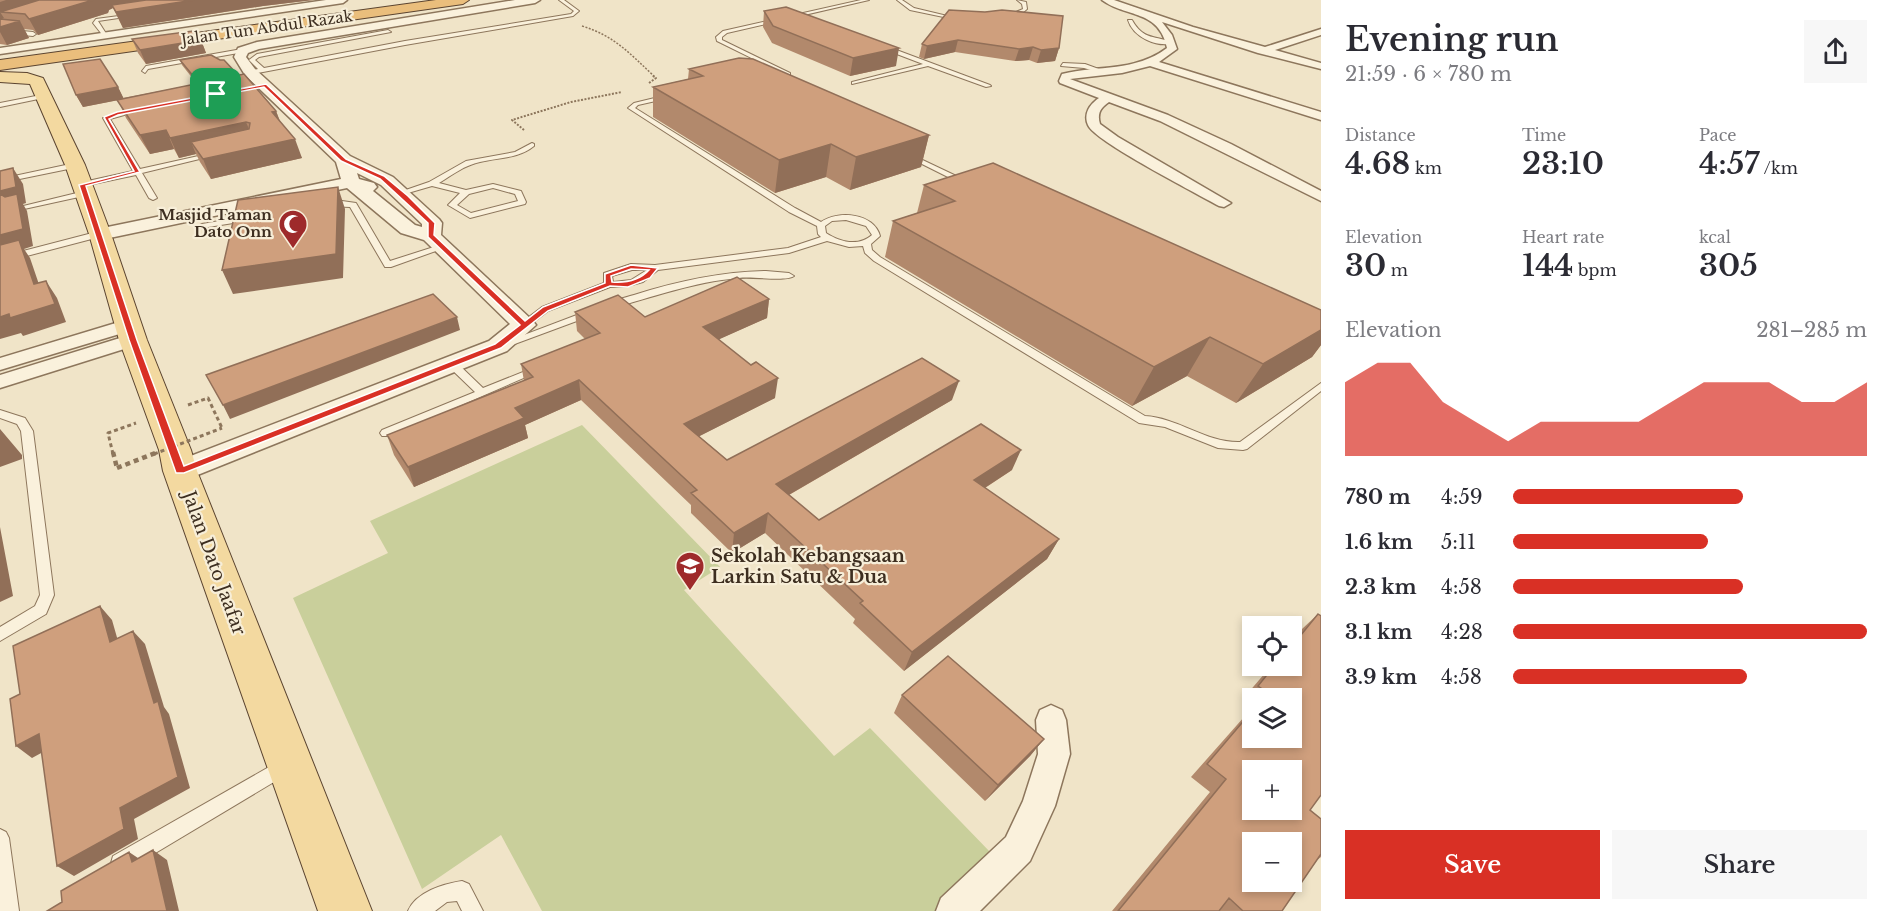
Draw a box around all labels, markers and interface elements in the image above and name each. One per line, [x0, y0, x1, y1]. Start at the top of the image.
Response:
street label: Jalan Tun Abdul Razak [178, 6, 355, 49]
text: Evening run [1345, 19, 1559, 60]
button: share [1804, 20, 1867, 83]
text: 21:59 · 6 × 780 m [1345, 62, 1512, 86]
pin [190, 68, 241, 119]
icon: arrive [199, 77, 232, 110]
text: Distance [1345, 125, 1416, 145]
text: Time [1522, 125, 1566, 145]
text: Pace [1699, 125, 1736, 145]
text: 4.68 [1345, 145, 1410, 182]
text: 23:10 [1522, 145, 1604, 182]
text: 4:57 [1699, 145, 1760, 182]
text: km [1410, 158, 1442, 178]
text: /km [1760, 158, 1798, 178]
place label: Masjid Taman Dato Onn [158, 205, 272, 241]
mosque icon: Masjid Taman Dato Onn [277, 208, 309, 250]
text: Elevation [1345, 227, 1422, 247]
text: Heart rate [1522, 227, 1604, 247]
text: kcal [1699, 227, 1731, 247]
text: 30 [1345, 247, 1386, 284]
text: 144 [1522, 247, 1574, 284]
text: 305 [1699, 247, 1758, 284]
text: m [1386, 260, 1408, 280]
text: bpm [1574, 260, 1617, 280]
text: Elevation [1345, 318, 1442, 342]
text: 281–285 m [1756, 318, 1867, 342]
text: 780 m [1345, 485, 1411, 509]
text: 4:59 [1441, 485, 1483, 509]
street label: Jalan Dato Jaafar [177, 486, 250, 638]
text: 1.6 km [1345, 530, 1413, 554]
text: 5:11 [1441, 530, 1476, 554]
place label: Sekolah Kebangsaan Larkin Satu & Dua [711, 545, 905, 588]
school or university icon: Sekolah Kebangsaan Larkin Satu & Dua [674, 550, 706, 592]
text: 2.3 km [1345, 575, 1417, 599]
text: 4:58 [1441, 575, 1482, 599]
map controls [1242, 616, 1302, 892]
button: locate [1242, 616, 1302, 676]
text: 3.1 km [1345, 620, 1412, 644]
text: 4:28 [1441, 620, 1483, 644]
text: 3.9 km [1345, 665, 1417, 689]
text: 4:58 [1441, 665, 1482, 689]
button: layers [1242, 688, 1302, 748]
button: + [1242, 760, 1302, 820]
button: Save [1345, 830, 1600, 899]
button: Share [1612, 830, 1867, 899]
button: − [1242, 832, 1302, 892]

